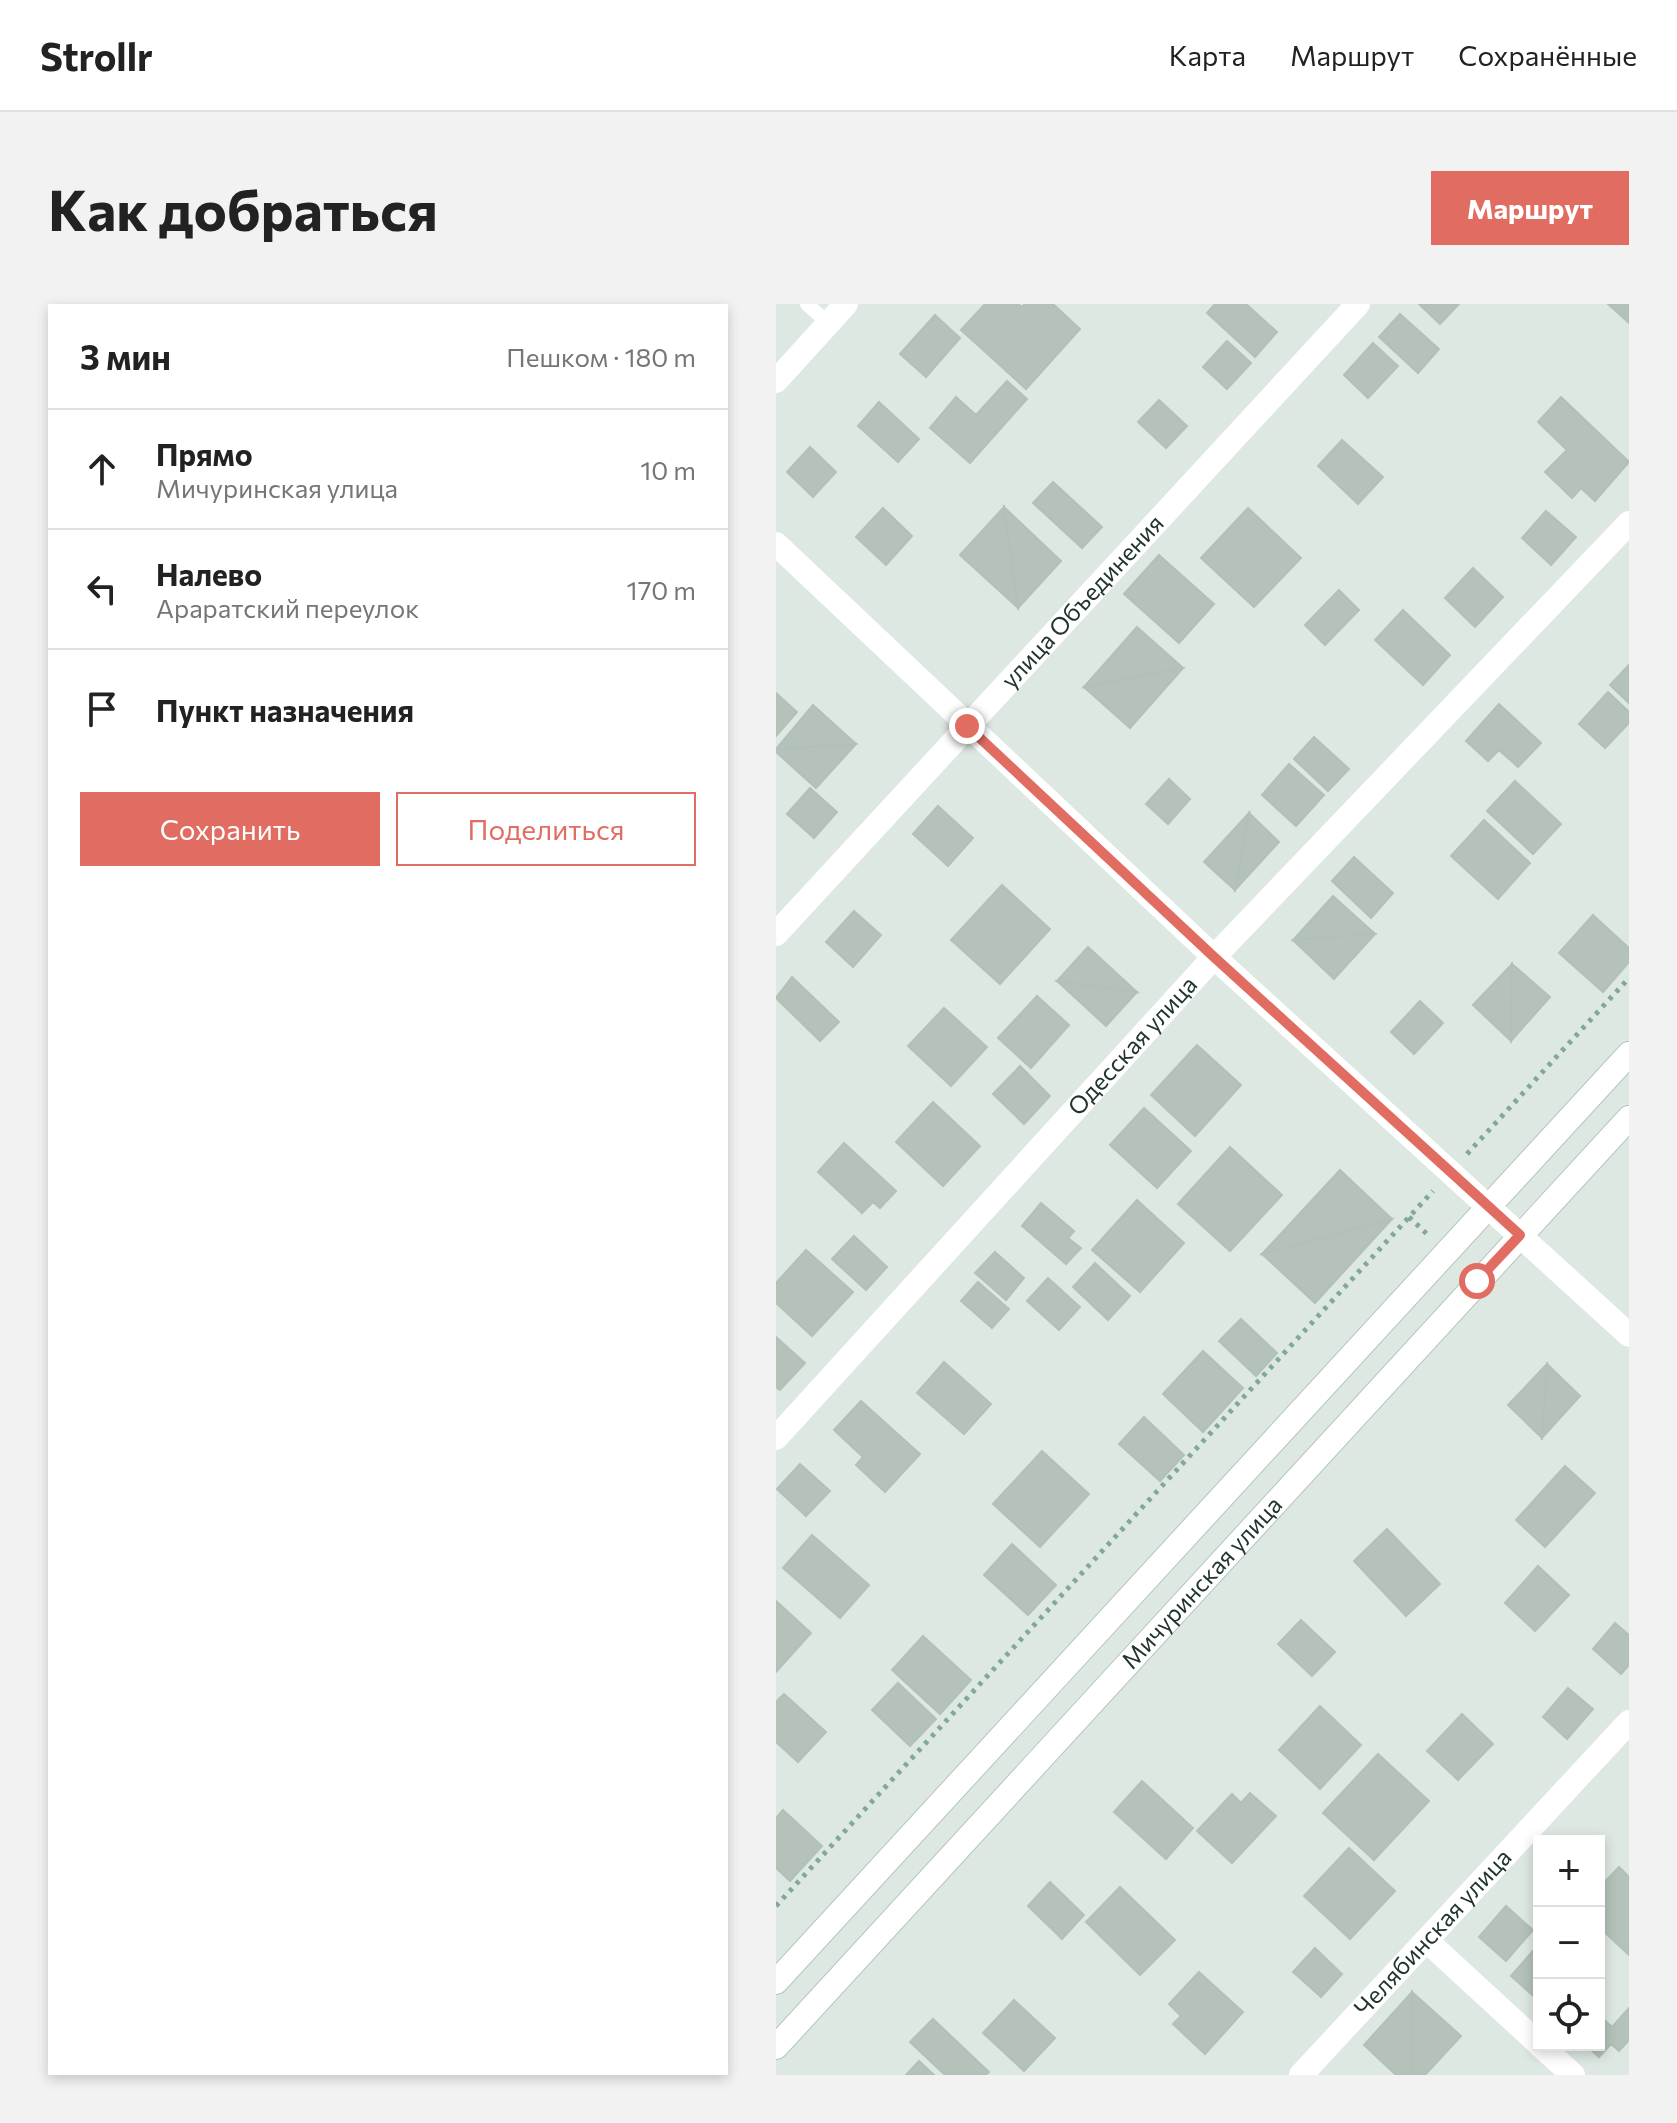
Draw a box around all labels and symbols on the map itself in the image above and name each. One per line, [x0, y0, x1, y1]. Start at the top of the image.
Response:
street label: улица Объединения [994, 508, 1169, 694]
route end [949, 708, 985, 744]
street label: Одесская улица [1061, 970, 1202, 1121]
route start [1459, 1263, 1495, 1299]
street label: Мичуринская улица [1115, 1490, 1287, 1674]
street label: Челябинская улица [1347, 1842, 1517, 2021]

